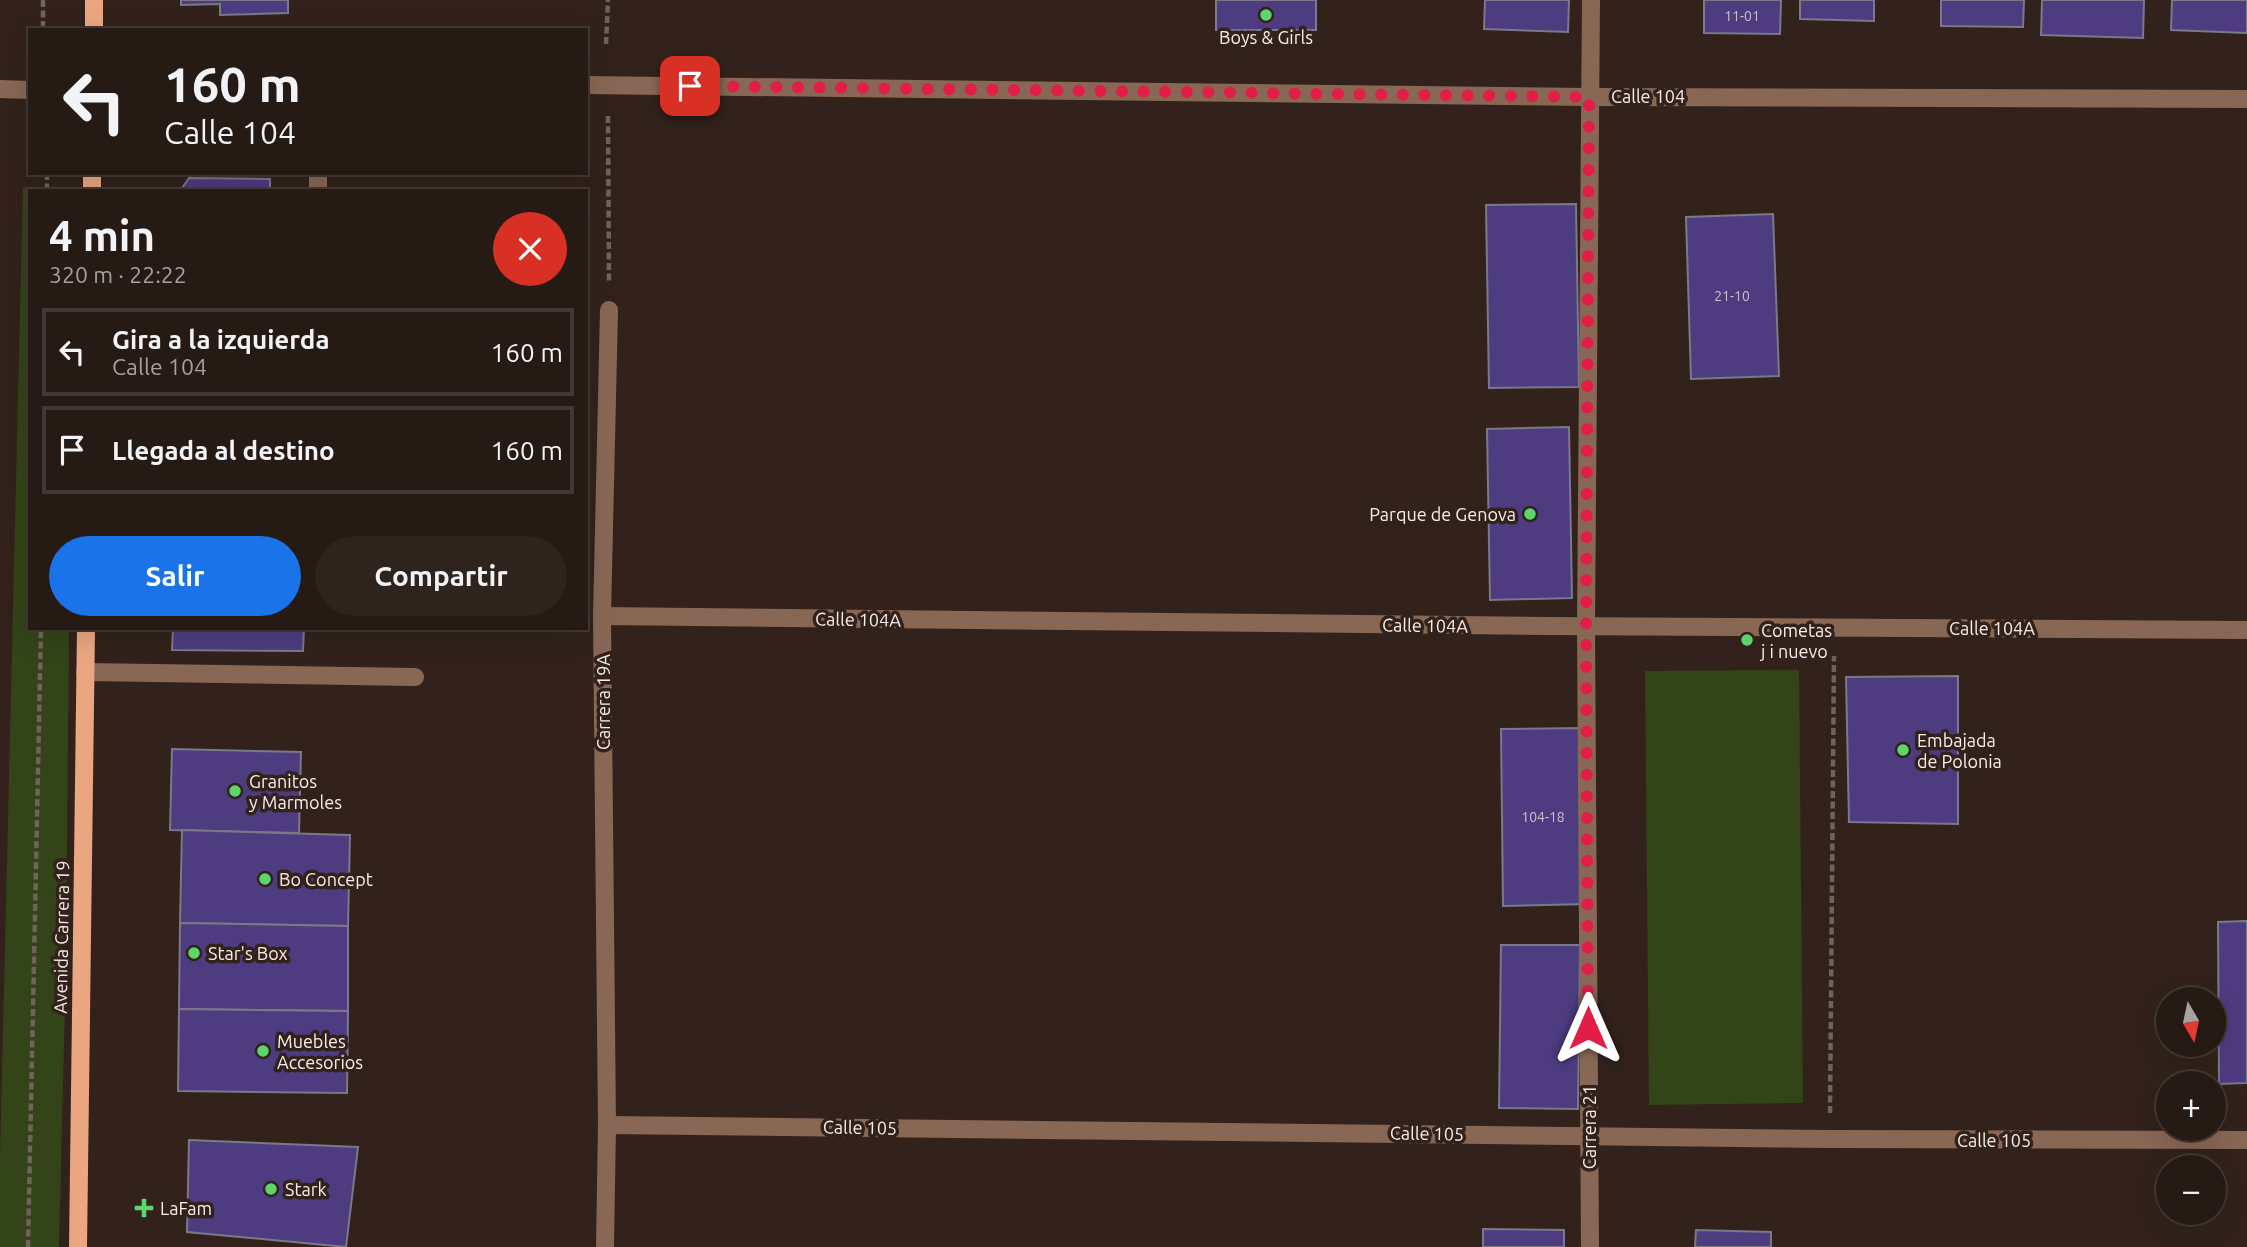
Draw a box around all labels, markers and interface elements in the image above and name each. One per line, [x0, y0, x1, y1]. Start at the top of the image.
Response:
marker: Boys & Girls [1258, 7, 1274, 23]
house number: 11-01 [1724, 8, 1760, 24]
place label: Boys & Girls [1219, 27, 1313, 47]
icon: left [49, 56, 140, 147]
text: 160 m [164, 56, 301, 111]
pin [660, 56, 720, 116]
icon: arrive [671, 67, 709, 105]
street label: Calle 104 [1611, 86, 1685, 106]
text: Calle 104 [164, 114, 296, 150]
text: 4 min [49, 212, 155, 259]
button: close [493, 212, 567, 286]
text: 320 m · 22:22 [49, 262, 187, 287]
house number: 21-10 [1714, 288, 1750, 304]
text: Gira a la izquierda [112, 325, 330, 354]
icon: left [53, 333, 91, 371]
text: 160 m [491, 338, 563, 367]
text: Calle 104 [112, 354, 207, 379]
icon: arrive [53, 431, 91, 469]
text: Llegada al destino [112, 436, 335, 465]
text: 160 m [491, 436, 563, 465]
place label: Parque de Genova [1369, 504, 1516, 524]
marker: Parque de Genova [1522, 506, 1538, 522]
button: Salir [49, 536, 301, 616]
button: Compartir [315, 536, 567, 616]
street label: Calle 104A [815, 608, 901, 630]
street label: Calle 104A [1382, 614, 1468, 636]
street label: Calle 104A [1949, 618, 2035, 638]
place label: Cometas j i nuevo [1759, 620, 1832, 661]
marker: Cometas j i nuevo [1739, 632, 1755, 648]
street label: Carrera 19A [593, 654, 613, 750]
place label: Embajada de Polonia [1917, 730, 2002, 771]
marker: Embajada de Polonia [1895, 742, 1911, 758]
place label: Granitos y Marmoles [249, 771, 342, 812]
marker: Granitos y Marmoles [227, 783, 243, 799]
house number: 104-18 [1521, 809, 1565, 825]
street label: Avenida Carrera 19 [50, 860, 72, 1014]
place label: Bo Concept [279, 869, 373, 889]
marker: Bo Concept [257, 871, 273, 887]
place label: Star's Box [208, 943, 288, 963]
marker: Star's Box [186, 945, 202, 961]
north arrow [2156, 987, 2226, 1057]
map controls [2156, 987, 2226, 1225]
position arrow [1551, 991, 1625, 1065]
place label: Muebles Accesorios [277, 1031, 363, 1072]
marker: Muebles Accesorios [255, 1043, 271, 1059]
button: + [2156, 1071, 2226, 1141]
street label: Carrera 21 [1579, 1085, 1599, 1169]
street label: Calle 105 [823, 1116, 897, 1138]
street label: Calle 105 [1390, 1122, 1464, 1144]
street label: Calle 105 [1957, 1130, 2031, 1150]
button: − [2156, 1155, 2226, 1225]
place label: Stark [285, 1179, 327, 1199]
marker: Stark [263, 1181, 279, 1197]
marker: LaFam [134, 1198, 154, 1218]
place label: LaFam [160, 1198, 212, 1218]

